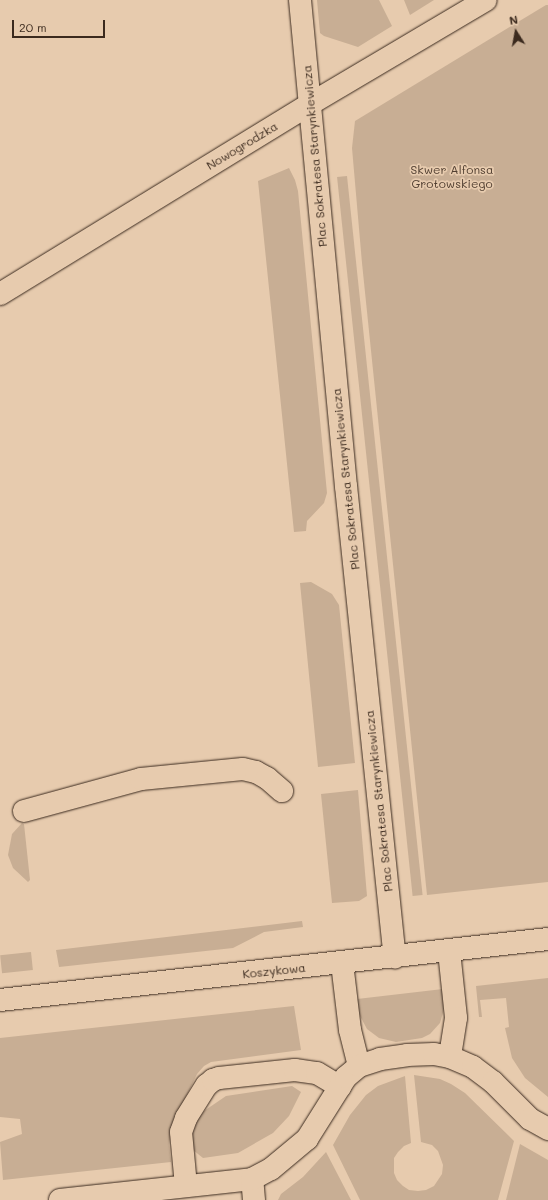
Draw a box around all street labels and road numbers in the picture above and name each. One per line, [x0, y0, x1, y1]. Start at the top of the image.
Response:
street label: Plac Sokratesa Starynkiewicza [300, 65, 330, 247]
street label: Nowogrodzka [204, 119, 280, 173]
street label: Plac Sokratesa Starynkiewicza [329, 388, 363, 570]
street label: Plac Sokratesa Starynkiewicza [362, 710, 396, 892]
street label: Koszykowa [242, 961, 306, 981]

